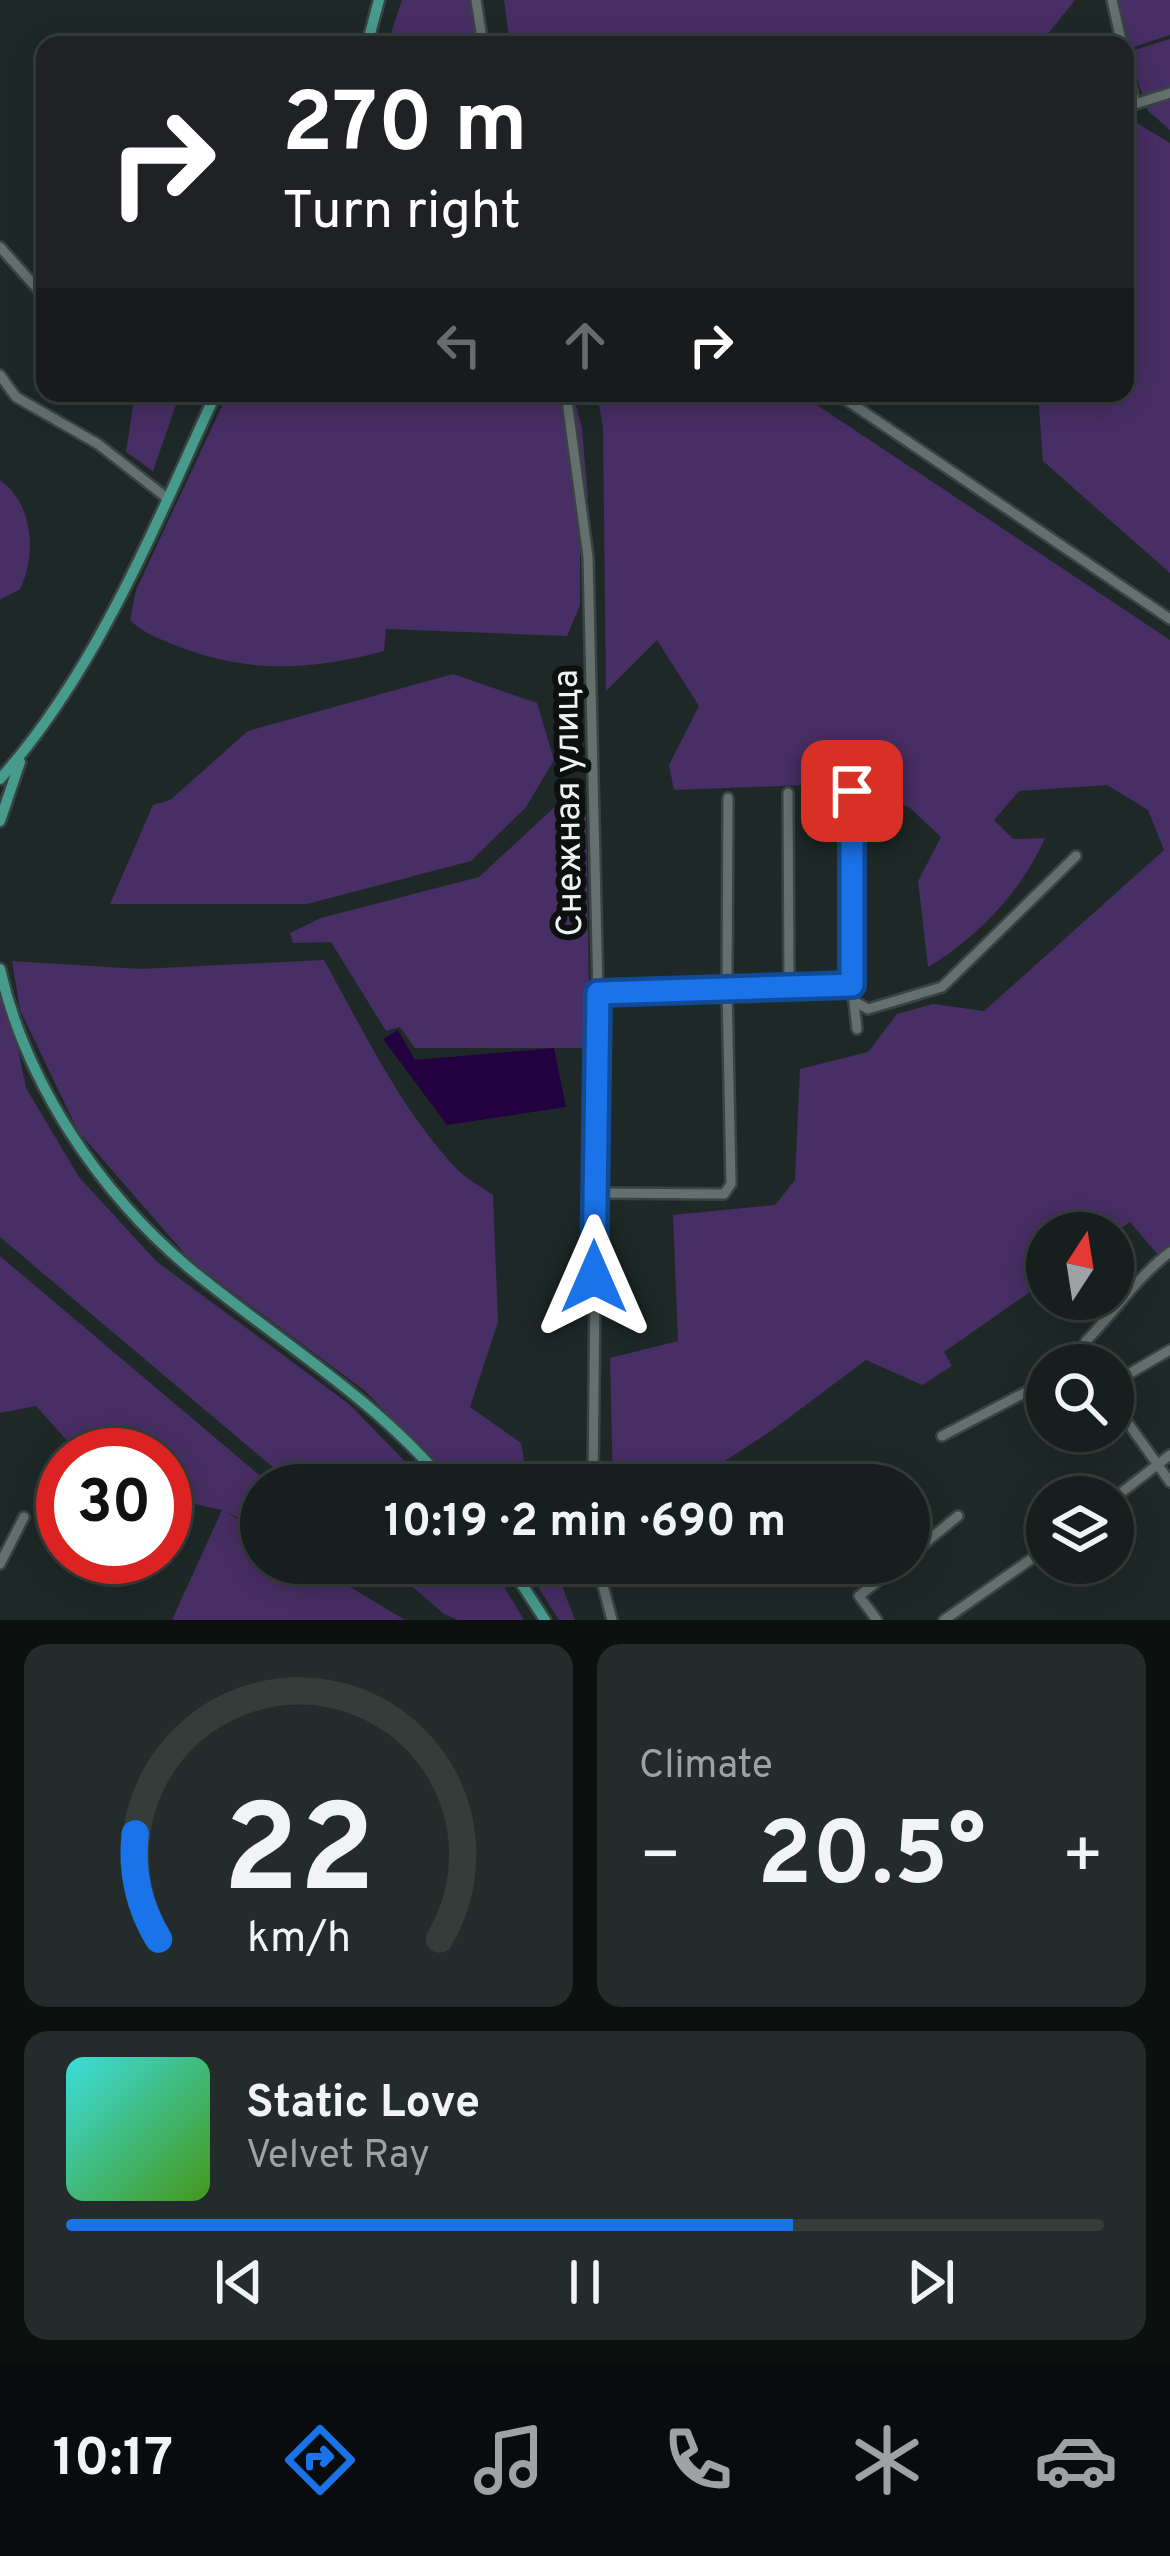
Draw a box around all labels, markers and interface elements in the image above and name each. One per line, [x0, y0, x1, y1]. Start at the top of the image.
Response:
text: 270 m [282, 75, 528, 181]
icon: right [84, 84, 240, 240]
text: Turn right [282, 179, 521, 248]
icon: left [426, 312, 492, 378]
icon: ahead [552, 312, 618, 378]
icon: right [678, 312, 744, 378]
street label: Снежная улица [545, 669, 595, 937]
pin [801, 740, 903, 842]
icon: arrive [819, 758, 885, 824]
north arrow [1026, 1212, 1134, 1320]
map controls [1026, 1212, 1134, 1584]
position arrow [531, 1214, 657, 1340]
button: search [1026, 1344, 1134, 1452]
speed limit sign: 30 [36, 1428, 192, 1584]
button: layers [1026, 1476, 1134, 1584]
text: 10:19 · 2 min · 690 m [384, 1495, 786, 1552]
text: Climate [639, 1743, 773, 1792]
text: 22 [222, 1778, 375, 1936]
text: 20.5° [757, 1803, 986, 1916]
text: − [639, 1818, 682, 1901]
text: + [1061, 1818, 1104, 1901]
text: km/h [246, 1912, 351, 1966]
text: Static Love [246, 2076, 480, 2133]
text: Velvet Ray [246, 2133, 430, 2182]
icon: previous [206, 2249, 272, 2315]
icon: pause [552, 2249, 618, 2315]
icon: next [898, 2249, 964, 2315]
icon: directions [278, 2418, 362, 2502]
icon: music [467, 2418, 551, 2502]
icon: phone [656, 2418, 740, 2502]
icon: climate [845, 2418, 929, 2502]
icon: car [1034, 2418, 1118, 2502]
text: 10:17 [52, 2426, 173, 2495]

